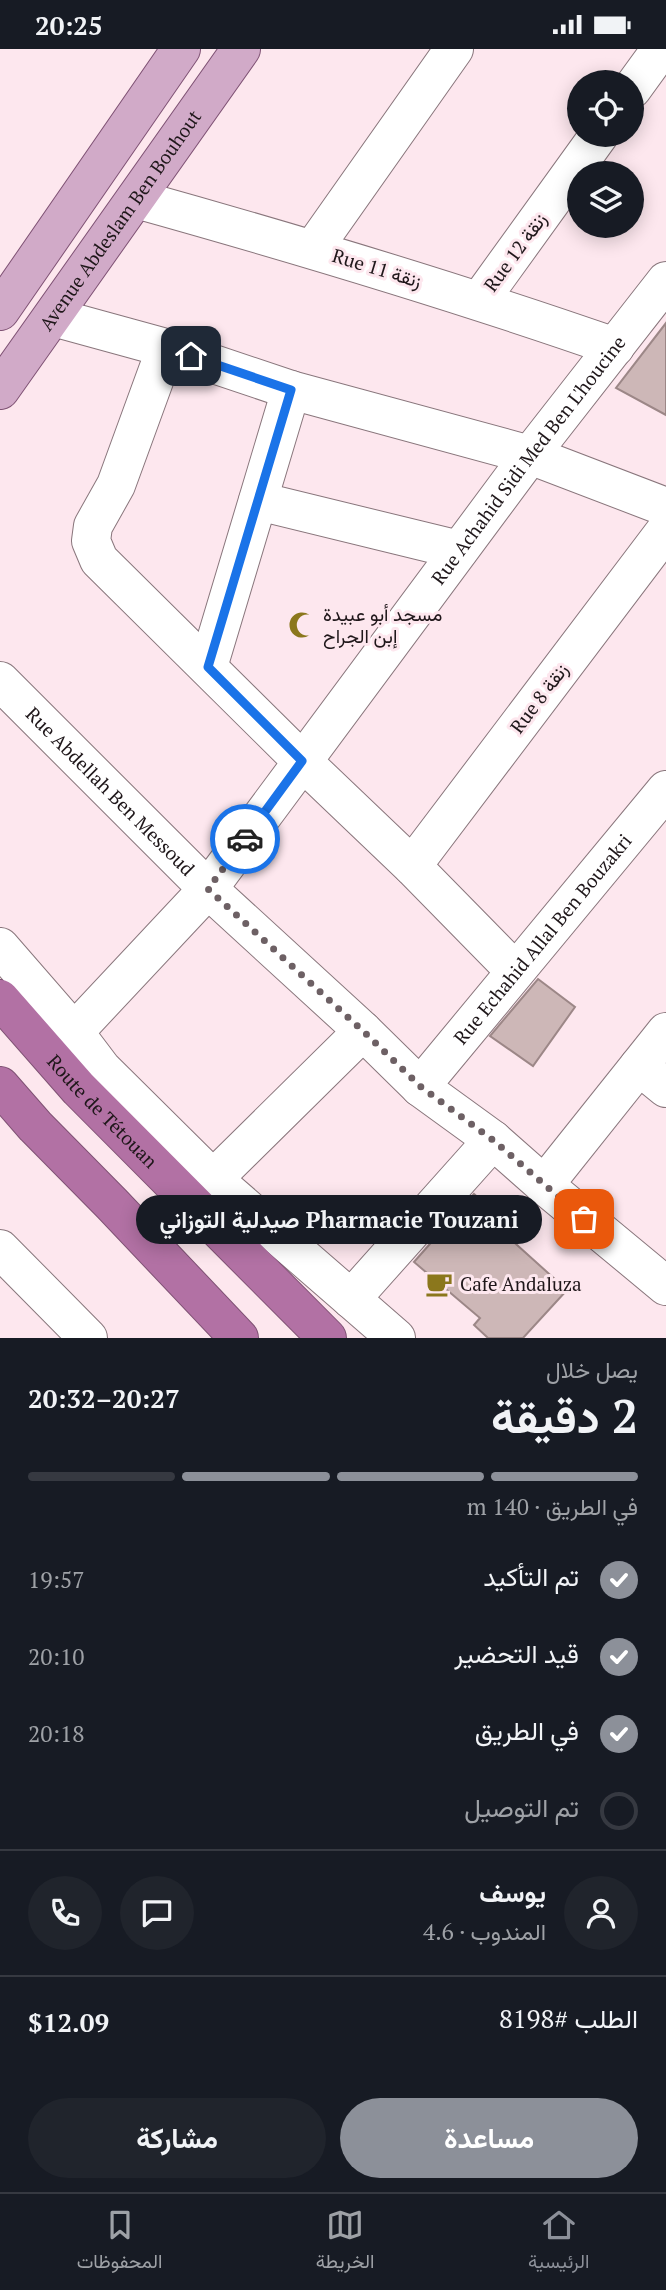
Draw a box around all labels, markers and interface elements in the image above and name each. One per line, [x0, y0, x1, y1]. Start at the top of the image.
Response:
text: 20:25 [35, 8, 103, 42]
map controls [567, 70, 644, 238]
button: locate [567, 70, 644, 147]
street label: Avenue Abdeslam Ben Bouhout [33, 105, 206, 335]
button: layers [567, 161, 644, 238]
street label: Rue 12 زنقة [477, 207, 552, 296]
street label: Rue 11 زنقة [330, 242, 425, 293]
pin [161, 326, 221, 386]
street label: Rue Achahid Sidi Med Ben L'houcine [425, 330, 631, 589]
icon: home [172, 337, 210, 375]
place label: مسجد أبو عبيدة إبن الجراح [323, 601, 442, 649]
mosque icon: مسجد أبو عبيدة إبن الجراح [287, 610, 317, 640]
street label: Rue 8 زنقة [504, 657, 573, 738]
street label: Rue Abdellah Ben Messoud [21, 701, 201, 881]
courier [210, 804, 280, 874]
icon: car [226, 820, 264, 858]
street label: Rue Echahid Allal Ben Bouzakri [448, 828, 637, 1049]
street label: Route de Tétouan [42, 1049, 163, 1173]
pin [554, 1189, 614, 1249]
callout: Pharmacie Touzani صيدلية التوزاني [136, 1195, 542, 1243]
icon: bag [565, 1200, 603, 1238]
text: Pharmacie Touzani صيدلية التوزاني [159, 1204, 519, 1235]
cafe icon: Cafe Andaluza [424, 1269, 454, 1299]
place label: Cafe Andaluza [460, 1271, 582, 1296]
text: يصل خلال [546, 1354, 638, 1385]
text: 20:27–20:32 [28, 1381, 180, 1415]
text: 2 دقيقة [491, 1385, 638, 1446]
text: في الطريق · 140 m [467, 1491, 638, 1522]
text: تم التأكيد [483, 1559, 579, 1593]
icon: check [600, 1561, 638, 1599]
text: 19:57 [28, 1564, 85, 1595]
text: قيد التحضير [454, 1636, 579, 1670]
icon: check [600, 1638, 638, 1676]
text: 20:10 [28, 1641, 85, 1672]
text: في الطريق [475, 1713, 579, 1747]
icon: check [600, 1715, 638, 1753]
text: 20:18 [28, 1718, 85, 1749]
text: تم التوصيل [464, 1790, 579, 1824]
text: يوسف [479, 1875, 546, 1909]
button: phone [28, 1876, 102, 1950]
button: chat [120, 1876, 194, 1950]
button: person [564, 1876, 638, 1950]
text: المندوب · 4.6 [423, 1916, 546, 1947]
text: الطلب #8198 [499, 2001, 638, 2035]
text: $12.09 [28, 2005, 109, 2039]
button: مشاركة [28, 2098, 326, 2178]
button: مساعدة [340, 2098, 638, 2178]
tab: المحفوظات [77, 2206, 162, 2278]
tab: الخريطة [316, 2206, 374, 2278]
tab: الرئيسية [528, 2206, 589, 2278]

